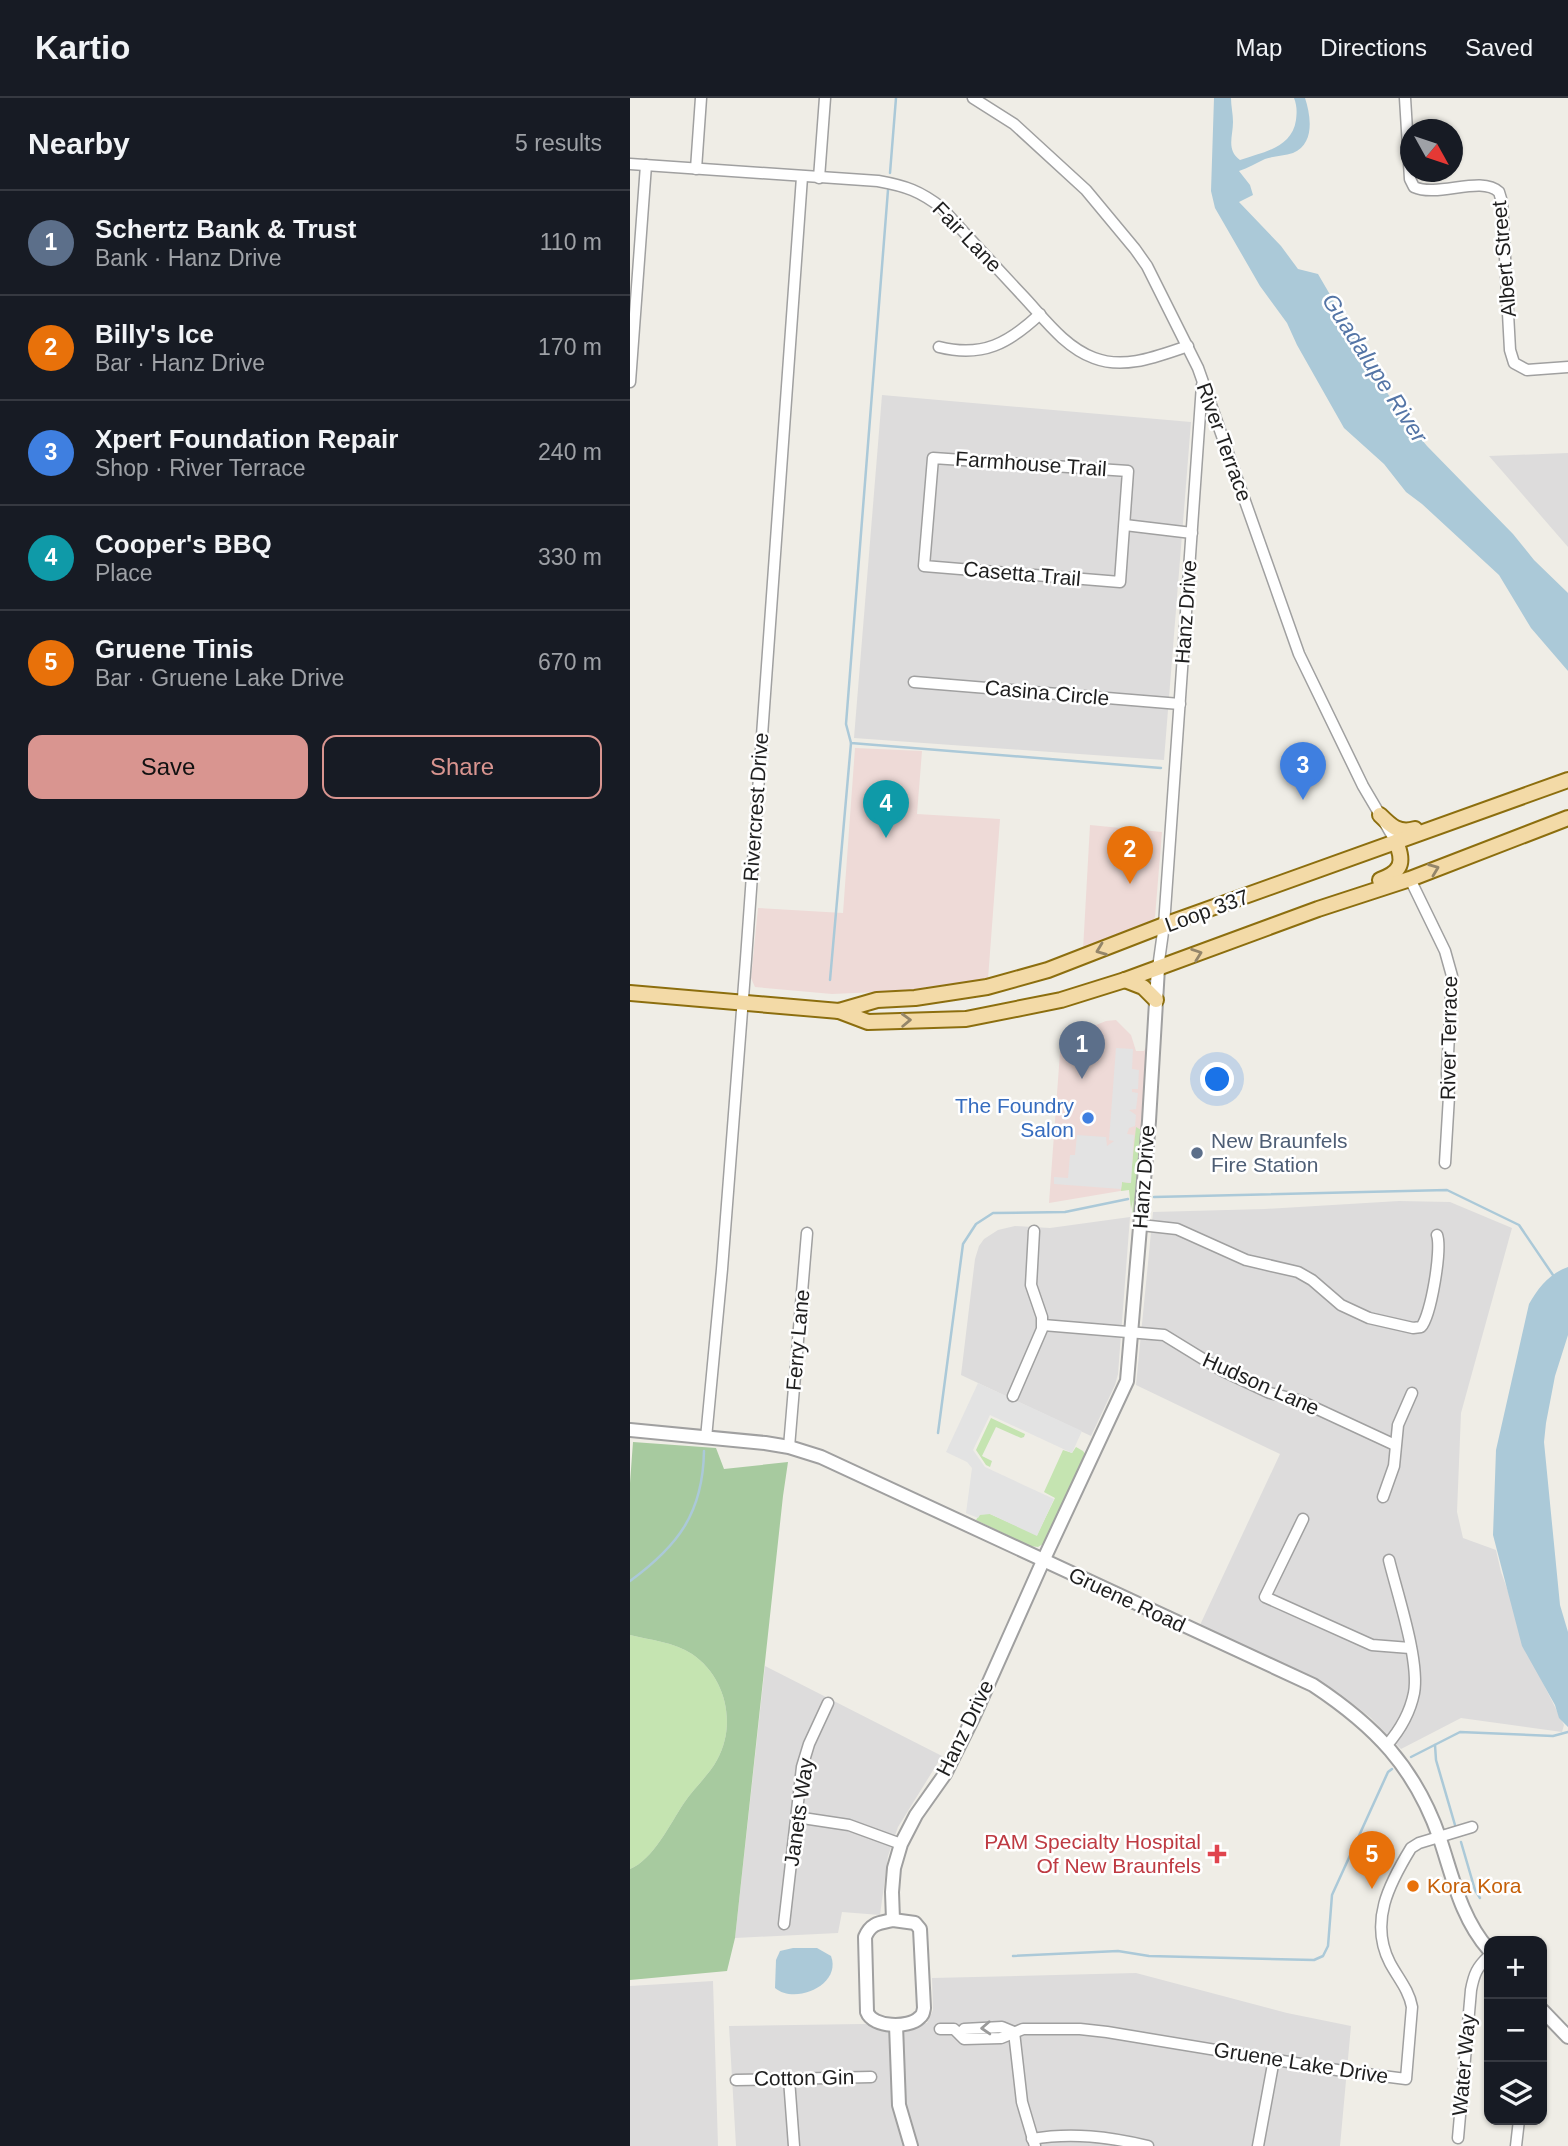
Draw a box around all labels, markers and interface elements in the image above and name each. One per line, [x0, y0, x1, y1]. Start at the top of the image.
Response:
text: Kartio [35, 29, 130, 66]
text: Map [1236, 34, 1282, 61]
text: Directions [1320, 34, 1427, 61]
text: Saved [1465, 34, 1533, 61]
north arrow [1400, 119, 1463, 182]
text: Nearby [28, 127, 130, 160]
text: 5 results [515, 130, 602, 156]
street label: Fair Lane [928, 197, 1006, 277]
street label: Albert Street [1487, 200, 1520, 318]
text: Schertz Bank & Trust [95, 214, 357, 244]
text: 1 [45, 229, 57, 255]
text: 110 m [540, 229, 602, 255]
text: Bank · Hanz Drive [95, 245, 282, 271]
water label: Guadalupe River [1317, 289, 1434, 449]
text: Billy's Ice [95, 319, 214, 349]
text: 2 [45, 334, 57, 360]
text: 170 m [538, 334, 602, 360]
text: Bar · Hanz Drive [95, 350, 265, 376]
street label: River Terrace [1192, 379, 1257, 504]
text: Xpert Foundation Repair [95, 424, 398, 454]
text: 3 [45, 439, 57, 465]
text: 240 m [538, 439, 602, 465]
street label: Farmhouse Trail [955, 447, 1108, 480]
text: Shop · River Terrace [95, 455, 306, 481]
text: Cooper's BBQ [95, 529, 272, 559]
text: 4 [45, 544, 57, 570]
text: 330 m [538, 544, 602, 570]
street label: Casetta Trail [962, 557, 1082, 590]
street label: Hanz Drive [1170, 559, 1201, 665]
text: Place [95, 560, 153, 586]
text: Gruene Tinis [95, 634, 253, 664]
text: 5 [45, 649, 57, 675]
text: 670 m [538, 649, 602, 675]
text: Bar · Gruene Lake Drive [95, 665, 344, 691]
street label: Casina Circle [984, 676, 1110, 709]
street label: Rivercrest Drive [739, 732, 772, 882]
button: Save [28, 735, 308, 799]
button: Share [322, 735, 602, 799]
pin: 3 [1280, 742, 1326, 800]
pin: 4 [863, 780, 909, 838]
pin: 2 [1107, 826, 1153, 884]
one-way arrow [1428, 864, 1440, 878]
street label: Loop 337 [1162, 885, 1252, 936]
one-way arrow [1095, 941, 1107, 955]
one-way arrow [1190, 948, 1202, 962]
street label: River Terrace [1436, 976, 1461, 1100]
one-way arrow [900, 1013, 911, 1028]
pin: 1 [1059, 1021, 1105, 1079]
your location [1200, 1062, 1234, 1096]
place label: The Foundry Salon [955, 1094, 1074, 1141]
marker: The Foundry Salon [1080, 1110, 1096, 1126]
street label: Hanz Drive [1128, 1124, 1159, 1230]
place label: New Braunfels Fire Station [1211, 1129, 1348, 1176]
marker: New Braunfels Fire Station [1189, 1145, 1205, 1161]
street label: Ferry Lane [782, 1288, 813, 1392]
street label: Hudson Lane [1199, 1348, 1323, 1419]
street label: Gruene Road [1065, 1562, 1189, 1637]
street label: Hanz Drive [931, 1676, 998, 1780]
street label: Janets Way [780, 1756, 818, 1867]
place label: PAM Specialty Hospital Of New Braunfels [984, 1830, 1201, 1877]
pin: 5 [1349, 1831, 1395, 1889]
marker: PAM Specialty Hospital Of New Braunfels [1207, 1844, 1227, 1864]
place label: Kora Kora [1427, 1874, 1522, 1897]
marker: Kora Kora [1405, 1878, 1421, 1894]
map controls [1484, 1936, 1547, 2125]
button: + [1484, 1936, 1547, 1999]
button: − [1484, 1999, 1547, 2062]
street label: Water Way [1448, 2013, 1479, 2117]
one-way arrow [980, 2020, 991, 2035]
street label: Gruene Lake Drive [1212, 2037, 1390, 2088]
button: layers [1484, 2062, 1547, 2125]
street label: Cotton Gin [754, 2065, 854, 2090]

